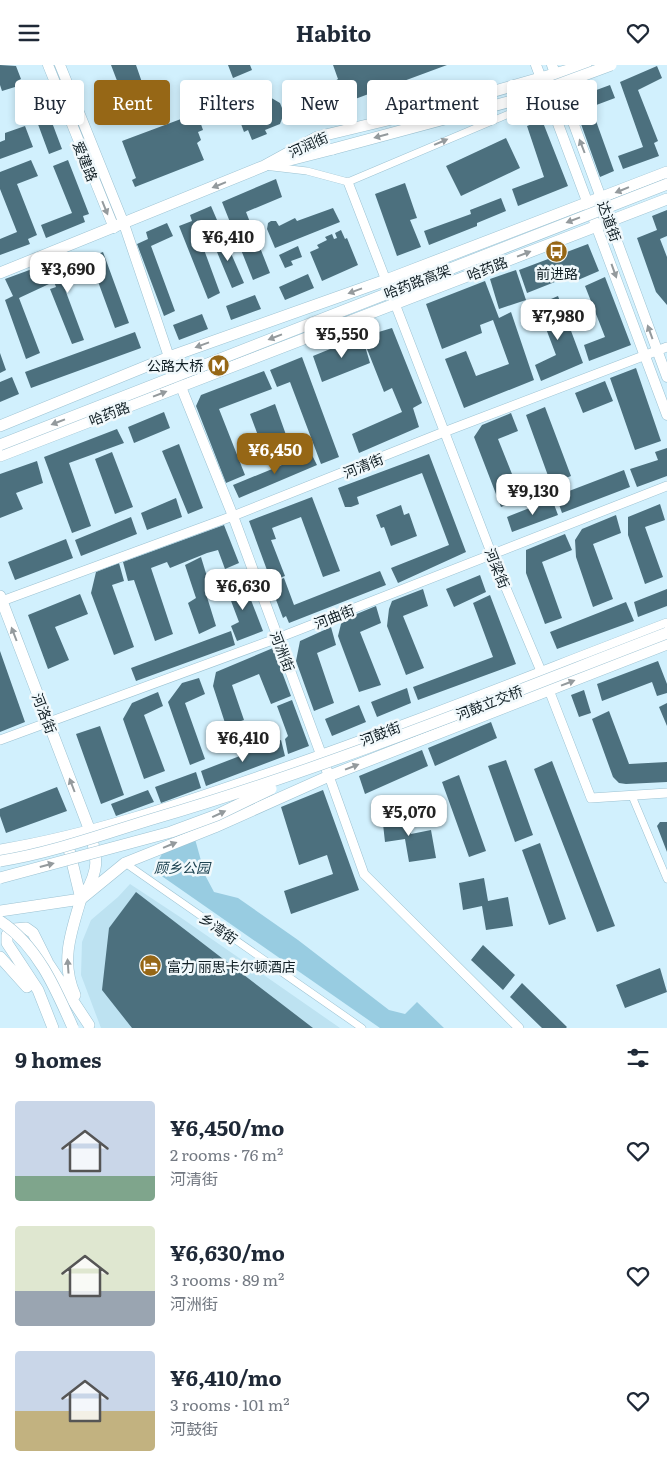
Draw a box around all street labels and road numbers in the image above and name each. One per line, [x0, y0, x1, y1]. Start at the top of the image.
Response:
street label: 河润街 [285, 126, 331, 162]
street label: 爱建路 [69, 138, 103, 184]
street label: 达道街 [593, 198, 627, 244]
street label: 哈药路 [464, 251, 510, 285]
street label: 哈药路高架 [381, 259, 453, 303]
street label: 哈药路 [86, 396, 132, 430]
street label: 河清街 [340, 448, 386, 482]
street label: 河梁街 [481, 545, 515, 591]
street label: 河曲街 [311, 599, 357, 633]
street label: 河洲街 [266, 628, 300, 674]
street label: 河鼓立交桥 [453, 680, 525, 724]
street label: 河洛街 [28, 690, 62, 736]
street label: 河鼓街 [357, 716, 403, 750]
street label: 乡湾街 [196, 908, 242, 948]

